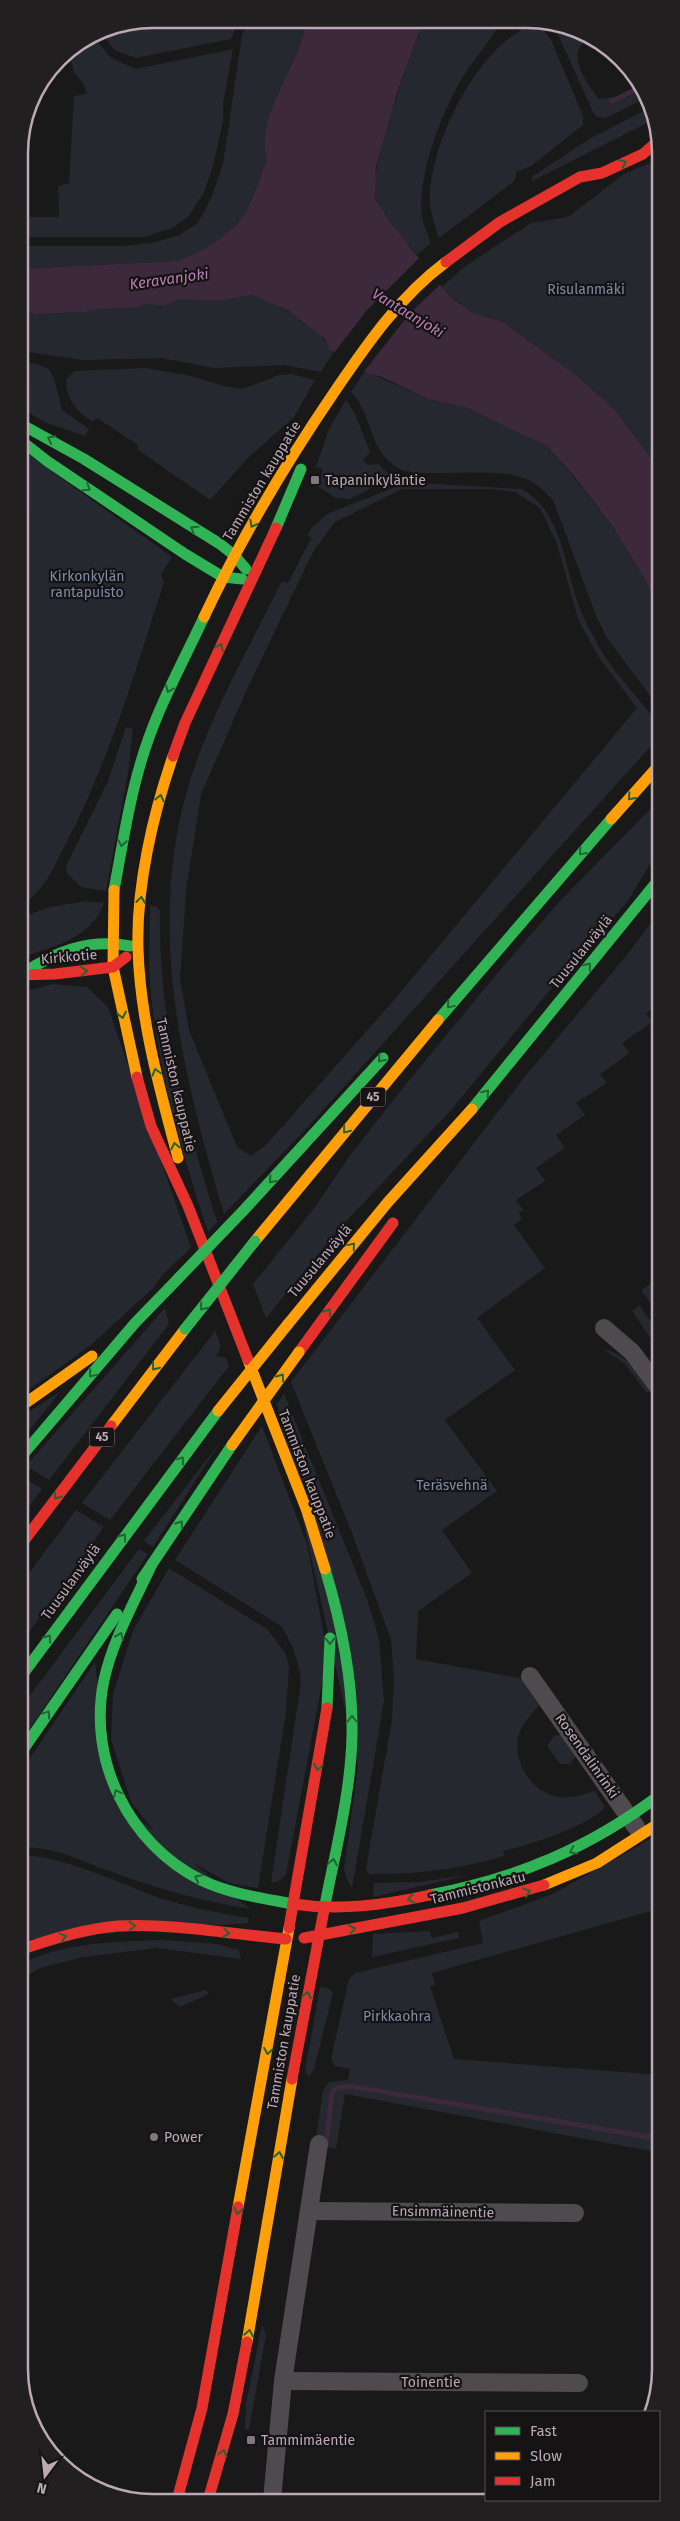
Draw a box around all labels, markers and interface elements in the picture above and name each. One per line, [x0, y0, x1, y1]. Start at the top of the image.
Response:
one-way arrow [618, 159, 627, 170]
water label: Keravanjoki [128, 265, 210, 293]
park label: Risulanmäki [547, 281, 625, 298]
water label: Vantaanjoki [369, 284, 447, 342]
street label: Tammiston kauppatie [219, 418, 305, 544]
one-way arrow [47, 436, 56, 446]
place label: Tapaninkyläntie [325, 472, 426, 489]
marker: Tapaninkyläntie [309, 474, 321, 486]
one-way arrow [82, 482, 91, 492]
one-way arrow [249, 518, 259, 527]
one-way arrow [191, 526, 200, 535]
park label: Kirkonkylän rantapuisto [50, 568, 124, 601]
one-way arrow [213, 643, 224, 652]
one-way arrow [164, 684, 175, 693]
one-way arrow [628, 791, 637, 800]
one-way arrow [154, 794, 165, 803]
one-way arrow [118, 838, 128, 847]
one-way arrow [579, 846, 588, 855]
one-way arrow [135, 895, 146, 903]
street label: Tuusulanväylä [546, 912, 616, 992]
street label: Kirkkotie [40, 946, 98, 968]
one-way arrow [583, 963, 592, 972]
one-way arrow [80, 966, 88, 977]
one-way arrow [448, 999, 456, 1008]
one-way arrow [117, 1011, 127, 1020]
street label: Tammiston kauppatie [152, 1016, 200, 1154]
one-way arrow [378, 1054, 387, 1063]
one-way arrow [151, 1068, 162, 1077]
road number: 45 [360, 1088, 386, 1106]
one-way arrow [480, 1089, 489, 1098]
one-way arrow [344, 1124, 352, 1133]
one-way arrow [170, 1141, 181, 1150]
one-way arrow [269, 1174, 278, 1183]
street label: Tuusulanväylä [285, 1221, 355, 1301]
one-way arrow [347, 1242, 356, 1251]
one-way arrow [200, 1301, 208, 1310]
one-way arrow [321, 1309, 331, 1318]
one-way arrow [153, 1361, 161, 1370]
one-way arrow [89, 1368, 98, 1377]
one-way arrow [275, 1373, 284, 1383]
street label: Tammiston kauppatie [275, 1407, 339, 1541]
road number: 45 [90, 1428, 114, 1446]
one-way arrow [176, 1456, 185, 1465]
park label: Teräsvehnä [416, 1477, 488, 1494]
one-way arrow [54, 1490, 62, 1499]
one-way arrow [174, 1520, 183, 1530]
one-way arrow [117, 1533, 126, 1543]
street label: Tuusulanväylä [38, 1541, 104, 1623]
one-way arrow [114, 1632, 124, 1641]
one-way arrow [43, 1635, 51, 1644]
one-way arrow [325, 1638, 335, 1645]
one-way arrow [41, 1710, 50, 1720]
street label: Rosendalinrinki [551, 1710, 623, 1802]
one-way arrow [347, 1714, 357, 1722]
one-way arrow [313, 1762, 324, 1771]
one-way arrow [113, 1790, 123, 1799]
one-way arrow [569, 1845, 578, 1855]
one-way arrow [327, 1857, 337, 1866]
street label: Tammistonkatu [429, 1868, 527, 1908]
one-way arrow [194, 1874, 203, 1884]
one-way arrow [523, 1888, 531, 1898]
one-way arrow [407, 1894, 415, 1904]
one-way arrow [128, 1921, 136, 1931]
one-way arrow [347, 1925, 356, 1935]
one-way arrow [222, 1927, 230, 1938]
one-way arrow [58, 1932, 67, 1943]
street label: Tammiston kauppatie [264, 1973, 304, 2111]
one-way arrow [301, 1990, 312, 1999]
park label: Pirkkaohra [363, 2008, 431, 2025]
one-way arrow [263, 2047, 273, 2056]
place label: Power [164, 2129, 204, 2146]
marker: Power [148, 2131, 160, 2143]
one-way arrow [273, 2150, 283, 2159]
street label: Ensimmäinentie [392, 2203, 494, 2221]
one-way arrow [233, 2207, 244, 2216]
one-way arrow [243, 2329, 253, 2338]
street label: Toinentie [401, 2374, 461, 2391]
legend [485, 2411, 660, 2501]
text: Fast [530, 2422, 557, 2440]
place label: Tammimäentie [261, 2432, 355, 2449]
marker: Tammimäentie [245, 2434, 257, 2446]
text: Slow [530, 2447, 562, 2465]
one-way arrow [217, 2449, 228, 2458]
north arrow [20, 2451, 70, 2501]
text: Jam [530, 2472, 556, 2490]
text: N [35, 2479, 48, 2497]

